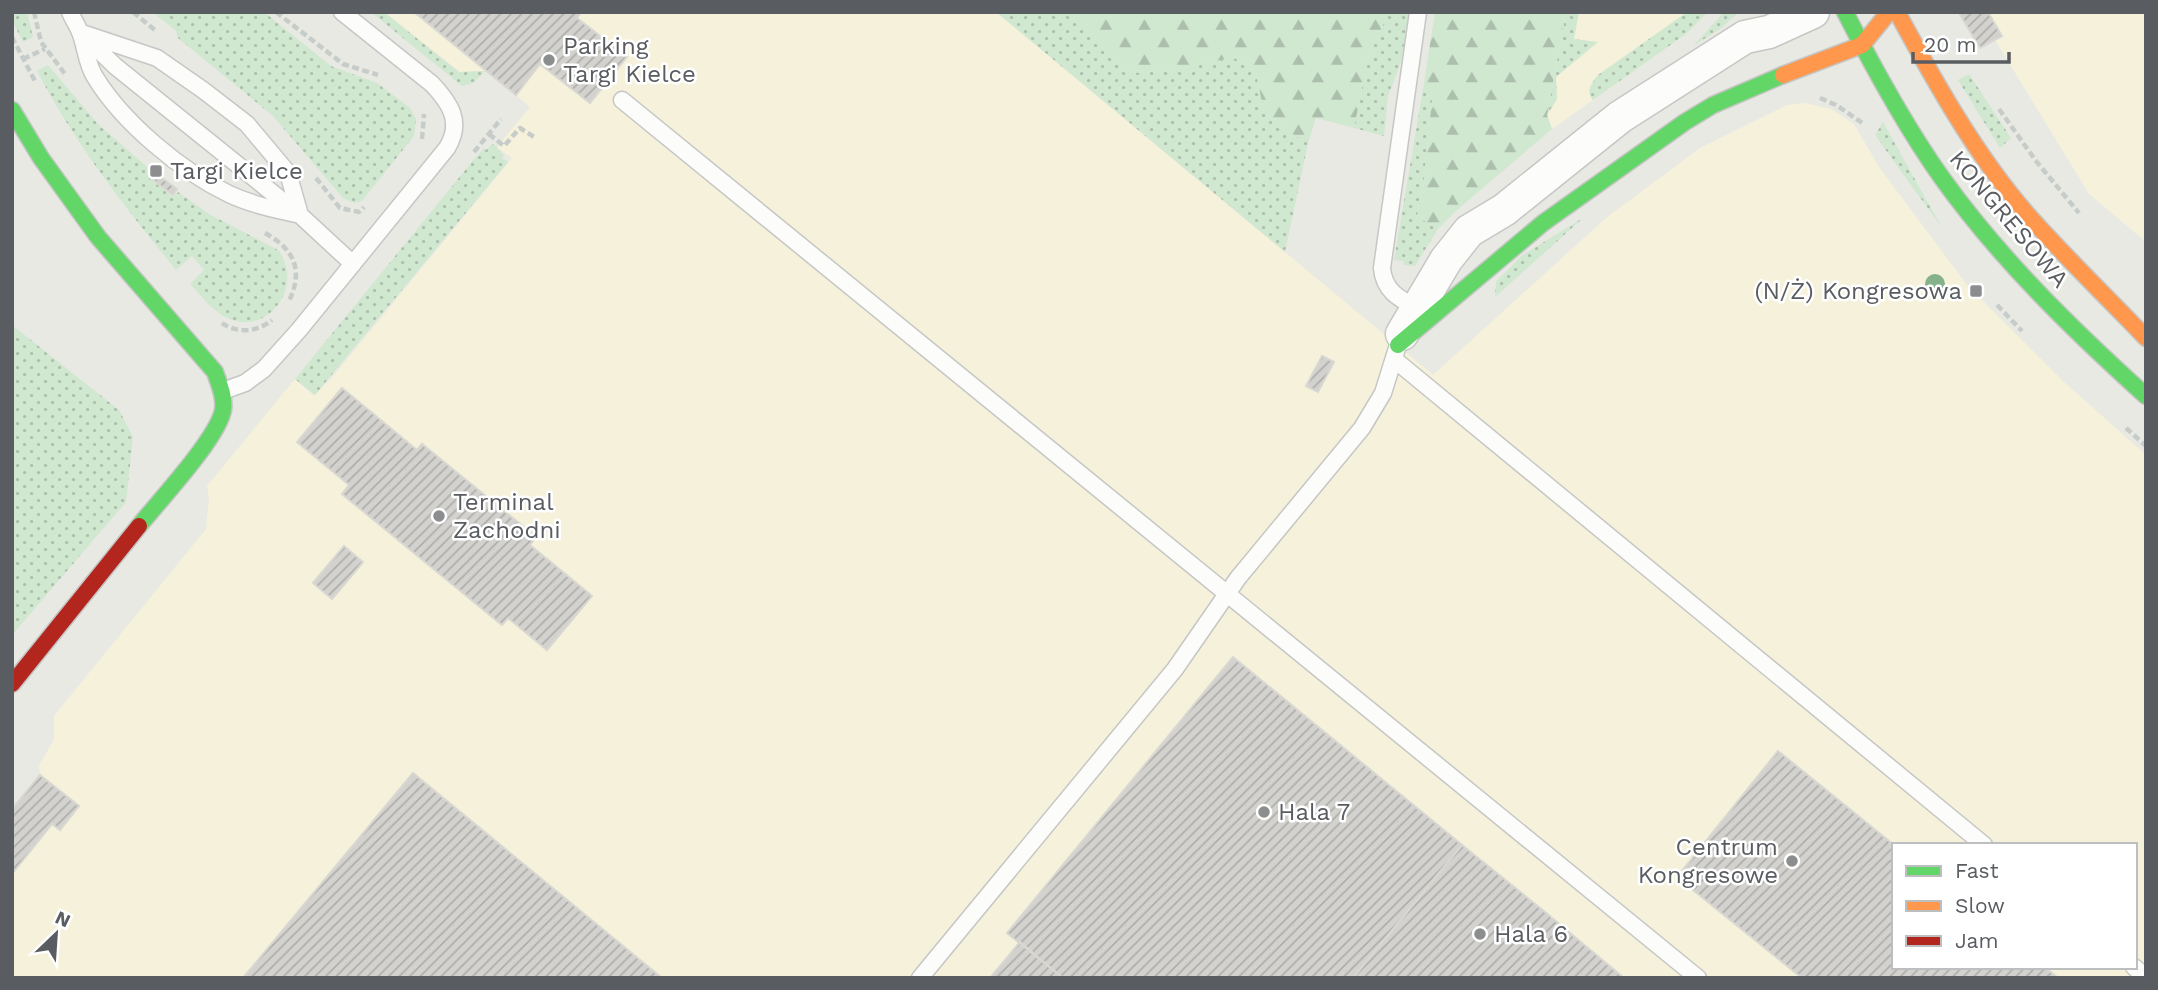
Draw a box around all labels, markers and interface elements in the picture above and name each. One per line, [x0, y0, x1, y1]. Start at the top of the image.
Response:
scale bar [1913, 21, 2009, 65]
place label: Parking Targi Kielce [563, 32, 696, 88]
text: 20 m [1924, 32, 1976, 57]
marker: Parking Targi Kielce [541, 52, 557, 68]
street label: KONGRESOWA [1944, 145, 2075, 293]
place label: Targi Kielce [170, 157, 303, 185]
marker: Targi Kielce [148, 163, 164, 179]
place label: (N/Ż) Kongresowa [1754, 277, 1962, 305]
marker: (N/Ż) Kongresowa [1968, 283, 1984, 299]
place label: Terminal Zachodni [453, 488, 561, 544]
marker: Terminal Zachodni [431, 508, 447, 524]
place label: Hala 7 [1278, 798, 1350, 826]
marker: Hala 7 [1256, 804, 1272, 820]
place label: Centrum Kongresowe [1638, 833, 1778, 889]
legend [1892, 843, 2137, 969]
marker: Centrum Kongresowe [1784, 853, 1800, 869]
text: Fast [1955, 858, 1999, 883]
text: Slow [1955, 893, 2005, 918]
north arrow [21, 899, 91, 969]
text: N [52, 906, 74, 932]
place label: Hala 6 [1494, 920, 1568, 948]
marker: Hala 6 [1472, 926, 1488, 942]
text: Jam [1955, 928, 1998, 953]

